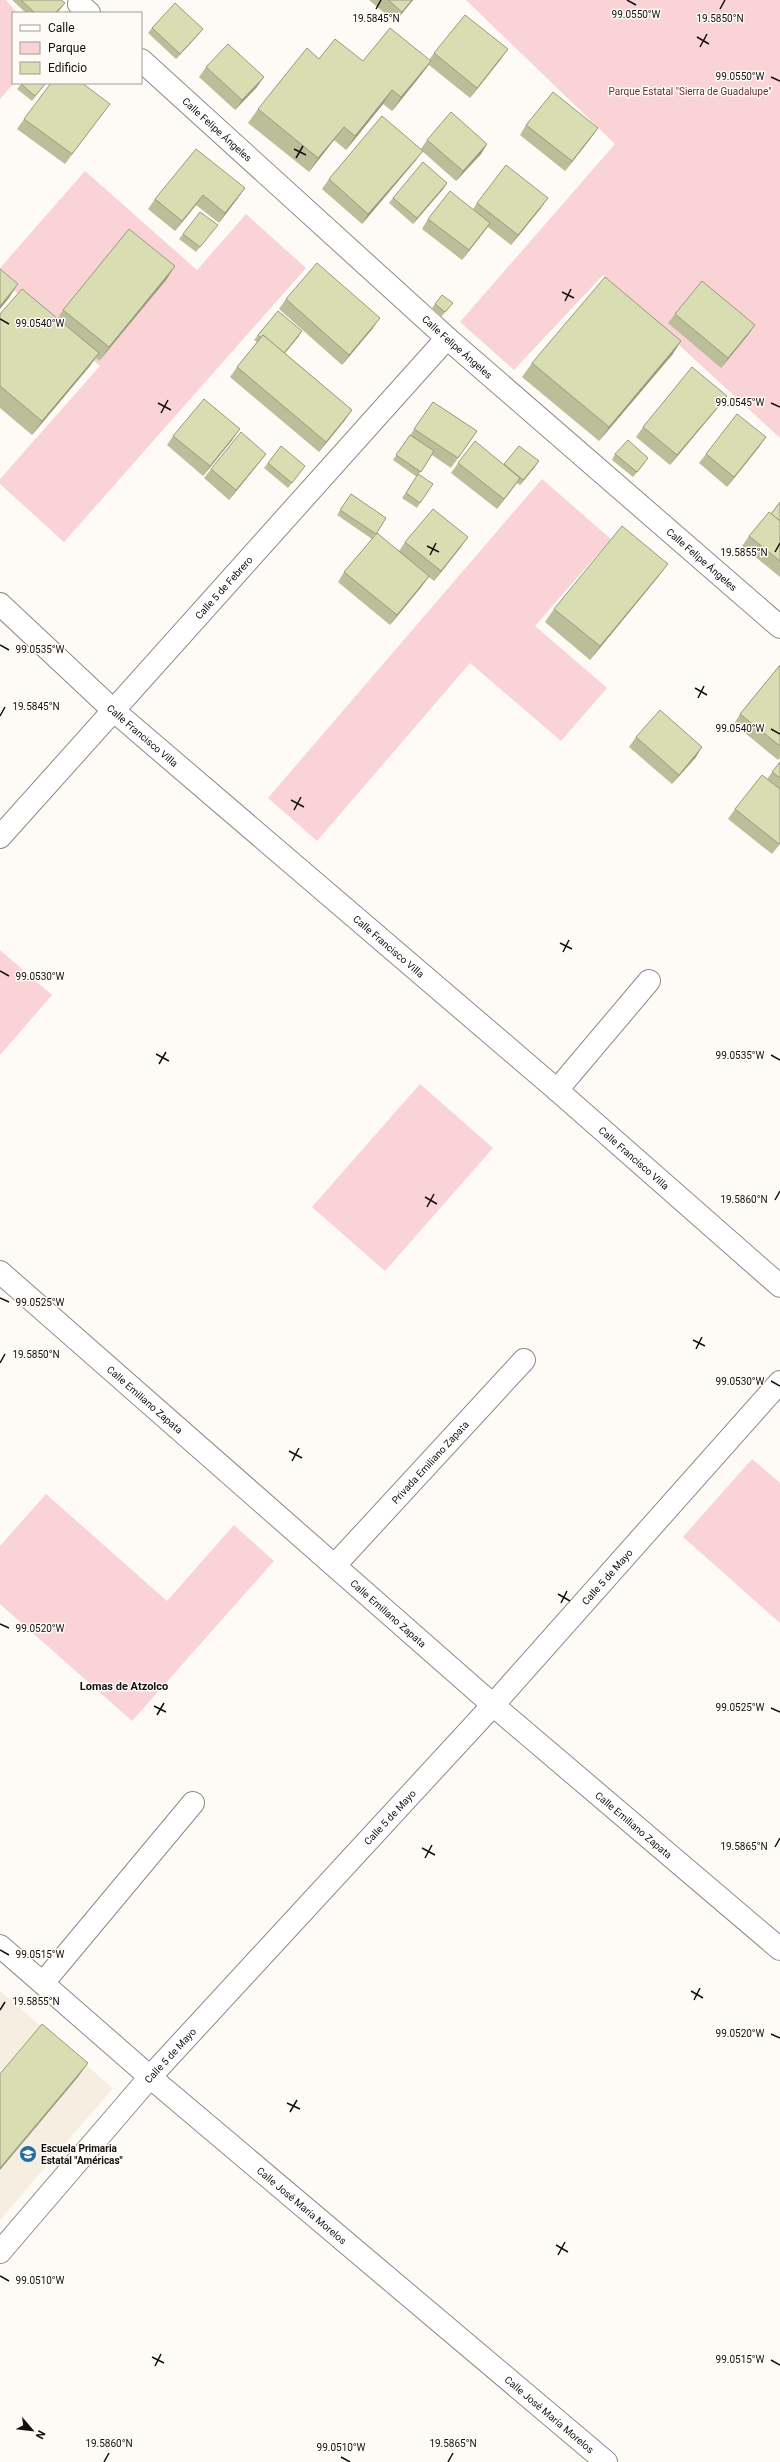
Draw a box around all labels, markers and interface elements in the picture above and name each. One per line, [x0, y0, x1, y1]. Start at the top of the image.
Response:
text: 99.0550°W [612, 9, 661, 20]
legend [12, 12, 142, 84]
text: 19.5845°N [352, 13, 400, 24]
text: 19.5850°N [696, 13, 744, 24]
text: Calle [48, 21, 75, 35]
text: Parque [48, 41, 86, 55]
text: Edificio [48, 61, 87, 75]
text: 99.0550°W [716, 71, 765, 82]
park label: Parque Estatal "Sierra de Guadalupe" [609, 86, 771, 97]
street label: Calle Felipe Ángeles [180, 95, 254, 163]
street label: Calle Felipe Ángeles [420, 313, 495, 380]
text: 99.0540°W [16, 318, 65, 329]
text: 99.0545°W [716, 397, 765, 408]
street label: Calle Felipe Ángeles [665, 526, 739, 593]
text: 19.5855°N [720, 547, 768, 558]
street label: Calle 5 de Febrero [193, 554, 255, 621]
text: 99.0535°W [16, 644, 65, 655]
text: 19.5845°N [12, 701, 60, 712]
street label: Calle Francisco Villa [105, 702, 180, 769]
text: 99.0540°W [716, 723, 765, 734]
street label: Calle Francisco Villa [351, 913, 426, 979]
text: 99.0530°W [16, 971, 65, 982]
text: 99.0535°W [716, 1050, 765, 1061]
street label: Calle Francisco Villa [597, 1124, 671, 1191]
text: 19.5860°N [720, 1194, 768, 1205]
text: 99.0525°W [16, 1297, 65, 1308]
text: 19.5850°N [12, 1349, 60, 1360]
street label: Calle Emiliano Zapata [105, 1363, 185, 1435]
text: 99.0530°W [716, 1376, 765, 1387]
street label: Privada Emiliano Zapata [389, 1419, 471, 1506]
street label: Calle 5 de Mayo [579, 1546, 635, 1607]
street label: Calle Emiliano Zapata [348, 1577, 428, 1649]
text: 99.0520°W [16, 1623, 65, 1634]
district label: Lomas de Atzolco [80, 1680, 168, 1693]
text: 99.0525°W [716, 1702, 765, 1713]
street label: Calle 5 de Mayo [362, 1787, 418, 1847]
street label: Calle Emiliano Zapata [593, 1789, 674, 1860]
text: 19.5865°N [720, 1841, 768, 1852]
text: 99.0515°W [16, 1949, 65, 1960]
text: 19.5855°N [12, 1996, 60, 2007]
street label: Calle 5 de Mayo [142, 2025, 198, 2085]
text: 99.0520°W [716, 2028, 765, 2039]
place label: Escuela Primaria Estatal "Américas" [41, 2143, 123, 2166]
school or university icon: Escuela Primaria Estatal "Américas" [18, 2144, 38, 2164]
street label: Calle José María Morelos [255, 2165, 349, 2246]
text: 99.0510°W [16, 2275, 65, 2286]
text: 99.0515°W [716, 2354, 765, 2365]
street label: Calle José María Morelos [503, 2374, 596, 2455]
north arrow [12, 2410, 52, 2450]
text: N [33, 2428, 48, 2441]
text: 19.5860°N [85, 2438, 133, 2449]
text: 19.5865°N [429, 2438, 477, 2449]
text: 99.0510°W [317, 2442, 366, 2453]

